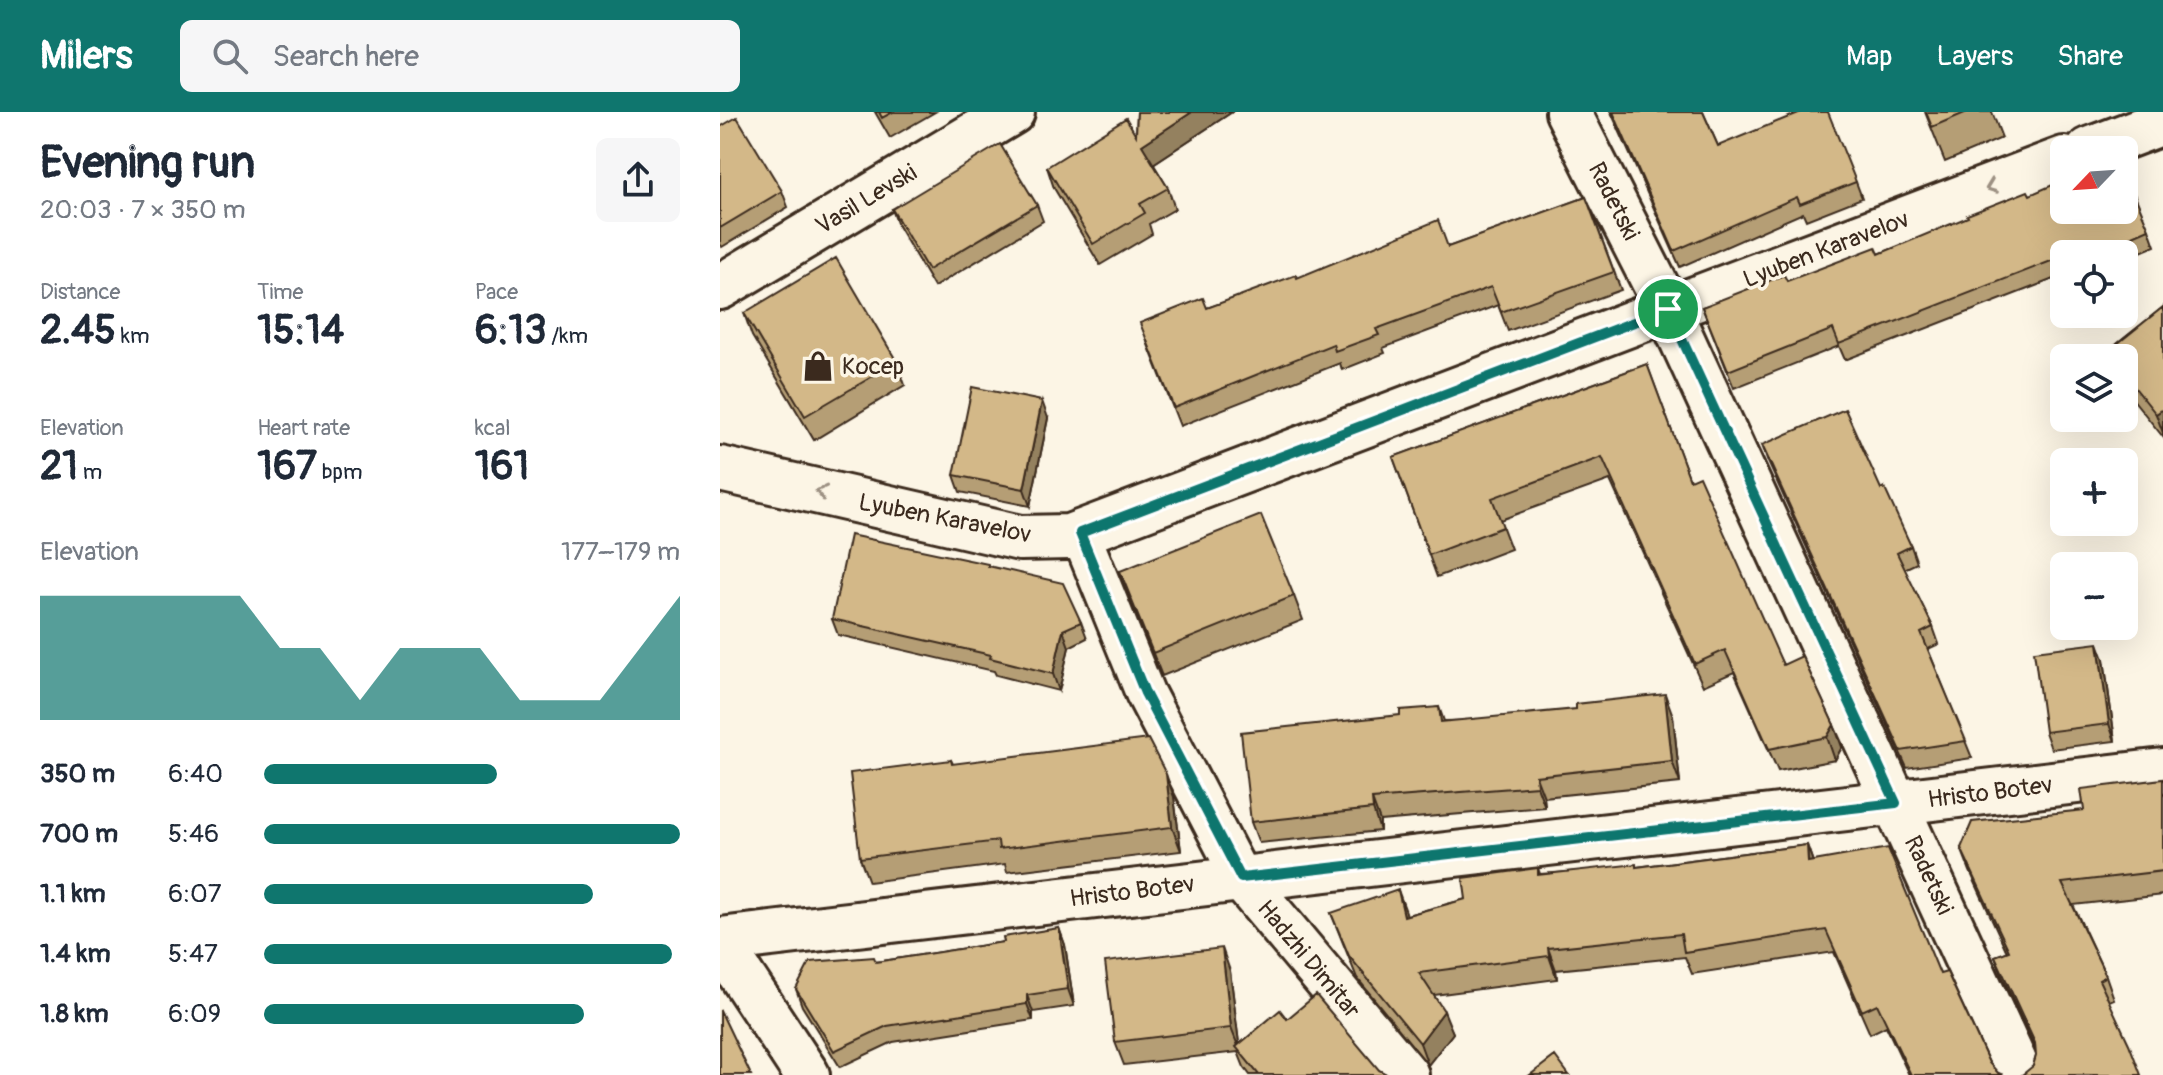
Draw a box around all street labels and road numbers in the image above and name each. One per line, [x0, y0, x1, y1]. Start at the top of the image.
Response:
street label: Radetski [1582, 157, 1645, 245]
street label: Vasil Levski [811, 158, 922, 241]
street label: Lyuben Karavelov [1739, 205, 1913, 294]
street label: Lyuben Karavelov [856, 488, 1034, 549]
street label: Hristo Botev [1926, 770, 2054, 815]
street label: Radetski [1898, 831, 1959, 919]
street label: Hristo Botev [1068, 869, 1196, 914]
street label: Hadzhi Dimitar [1251, 894, 1367, 1025]

